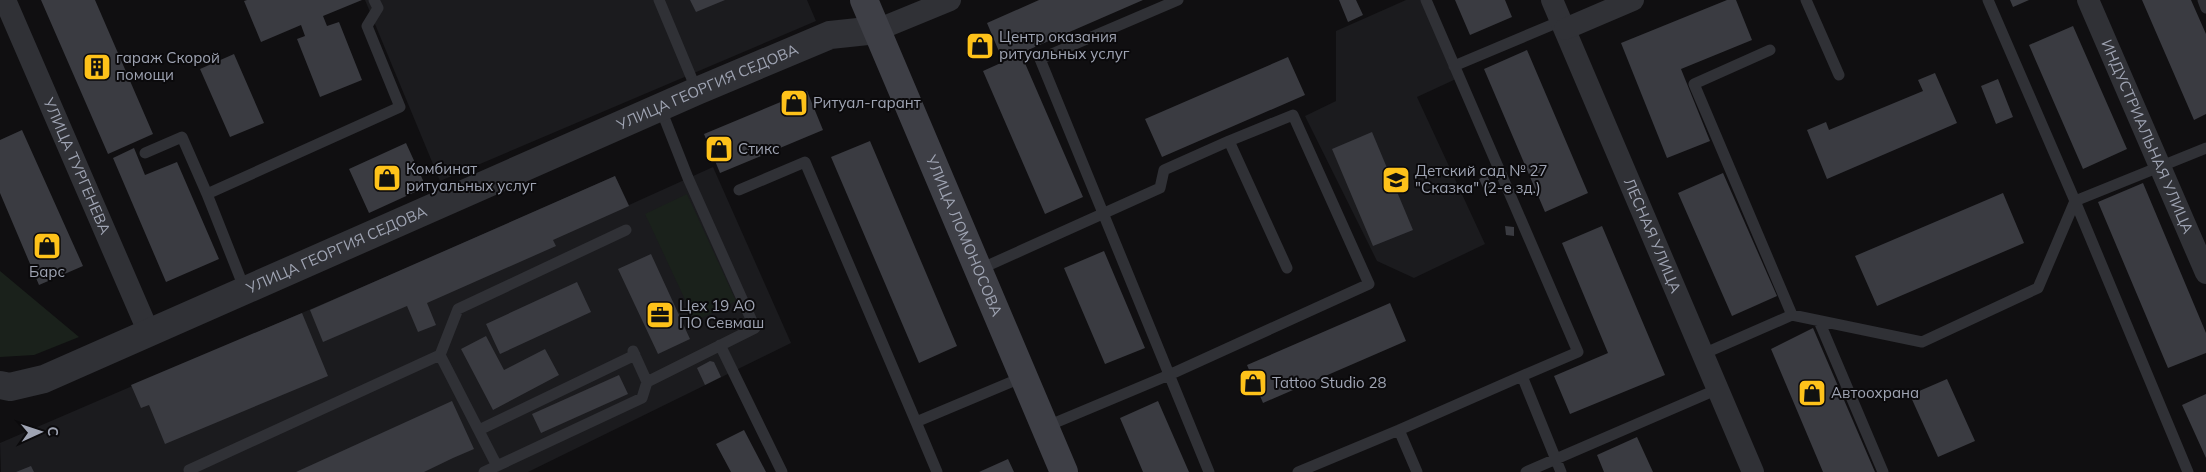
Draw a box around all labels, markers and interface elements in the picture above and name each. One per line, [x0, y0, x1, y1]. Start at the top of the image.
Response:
place label: Центр оказания ритуальных услуг [999, 27, 1130, 63]
shop icon: Центр оказания ритуальных услуг [965, 31, 995, 61]
street label: ИНДУСТРИАЛЬНАЯ УЛИЦА [2097, 37, 2198, 237]
street label: УЛИЦА ГЕОРГИЯ СЕДОВА [613, 39, 801, 135]
place label: гараж Скорой помощи [116, 48, 220, 84]
building icon: гараж Скорой помощи [82, 52, 112, 82]
shop icon: Ритуал-гарант [779, 88, 809, 118]
place label: Ритуал-гарант [813, 93, 921, 112]
street label: УЛИЦА ТУРГЕНЕВА [39, 94, 115, 237]
shop icon: Стикс [704, 134, 734, 164]
place label: Стикс [738, 139, 780, 158]
street label: УЛИЦА ЛОМОНОСОВА [921, 151, 1007, 319]
place label: Комбинат ритуальных услуг [406, 159, 537, 195]
place label: Детский сад № 27 "Сказка" (2-е зд.) [1415, 161, 1548, 197]
shop icon: Комбинат ритуальных услуг [372, 163, 402, 193]
school or university icon: Детский сад № 27 "Сказка" (2-е зд.) [1381, 165, 1411, 195]
street label: ЛЕСНАЯ УЛИЦА [1620, 175, 1686, 296]
street label: УЛИЦА ГЕОРГИЯ СЕДОВА [242, 201, 430, 298]
shop icon: Барс [32, 231, 62, 261]
place label: Барс [29, 262, 65, 281]
place label: Цех 19 АО ПО Севмаш [679, 296, 764, 332]
office icon: Цех 19 АО ПО Севмаш [645, 300, 675, 330]
shop icon: Tattoo Studio 28 [1238, 368, 1268, 398]
place label: Tattoo Studio 28 [1272, 373, 1386, 392]
shop icon: Автоохрана [1797, 378, 1827, 408]
place label: Автоохрана [1831, 383, 1919, 402]
north arrow [15, 407, 65, 457]
text: С [44, 426, 62, 437]

